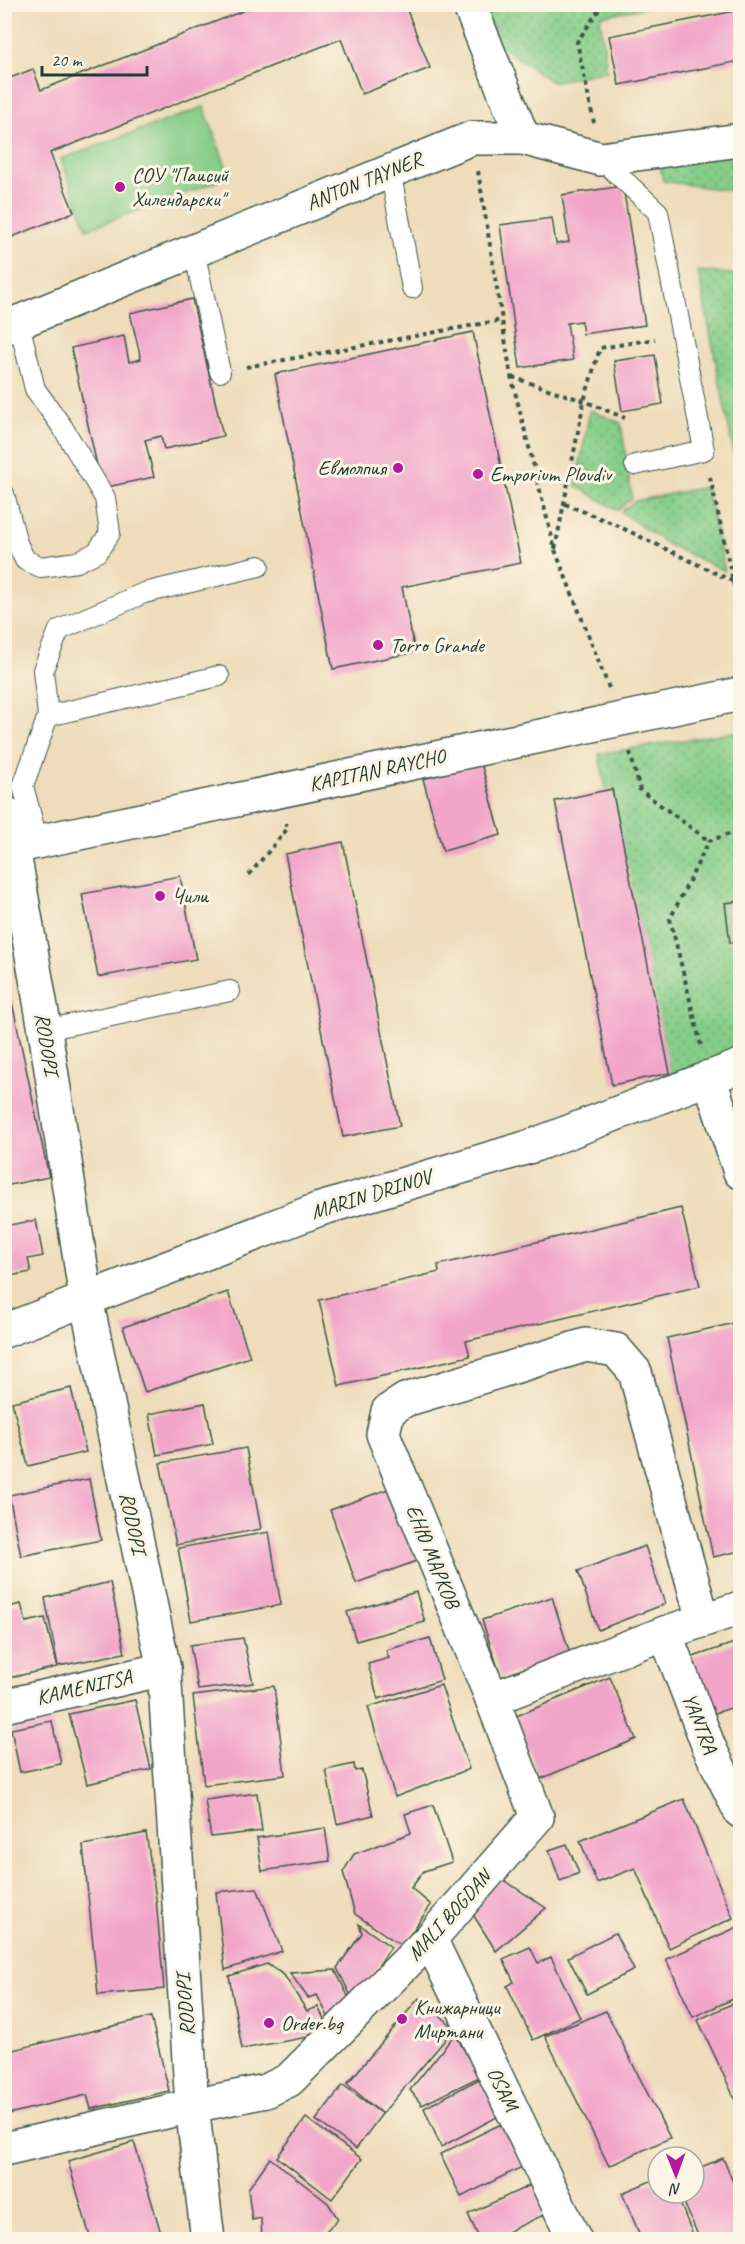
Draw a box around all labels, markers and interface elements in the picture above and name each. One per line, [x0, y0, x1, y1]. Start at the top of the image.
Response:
scale bar [42, 39, 147, 77]
text: 20 m [51, 49, 84, 71]
street label: ANTON TAYNER [302, 145, 428, 216]
place label: СОУ "Паисий Хилендарски" [132, 162, 230, 212]
marker: СОУ "Паисий Хилендарски" [113, 180, 127, 194]
place label: Евмолпия [318, 455, 388, 481]
marker: Евмолпия [391, 461, 405, 475]
place label: Emporium Plovdiv [490, 461, 613, 487]
marker: Emporium Plovdiv [471, 467, 485, 481]
place label: Torro Grande [390, 632, 486, 658]
marker: Torro Grande [371, 638, 385, 652]
street label: KAPITAN RAYCHO [307, 742, 450, 797]
place label: Чили [172, 883, 210, 909]
marker: Чили [153, 889, 167, 903]
street label: RODOPI [29, 1011, 65, 1081]
street label: MARIN DRINOV [308, 1162, 438, 1225]
street label: RODOPI [114, 1490, 153, 1561]
street label: ЕНЮ МАРКОВ [401, 1501, 467, 1614]
street label: KAMENITSA [34, 1663, 136, 1711]
street label: YANTRA [676, 1689, 724, 1757]
street label: MALI BOGDAN [401, 1862, 499, 1966]
street label: RODOPI [170, 1968, 200, 2037]
place label: Книжарници Миртани [414, 1994, 501, 2044]
place label: Order.bg [281, 2010, 344, 2036]
marker: Книжарници Миртани [395, 2012, 409, 2026]
marker: Order.bg [262, 2016, 276, 2030]
street label: OSAM [481, 2063, 526, 2117]
north arrow [646, 2145, 706, 2205]
text: N [668, 2179, 681, 2199]

